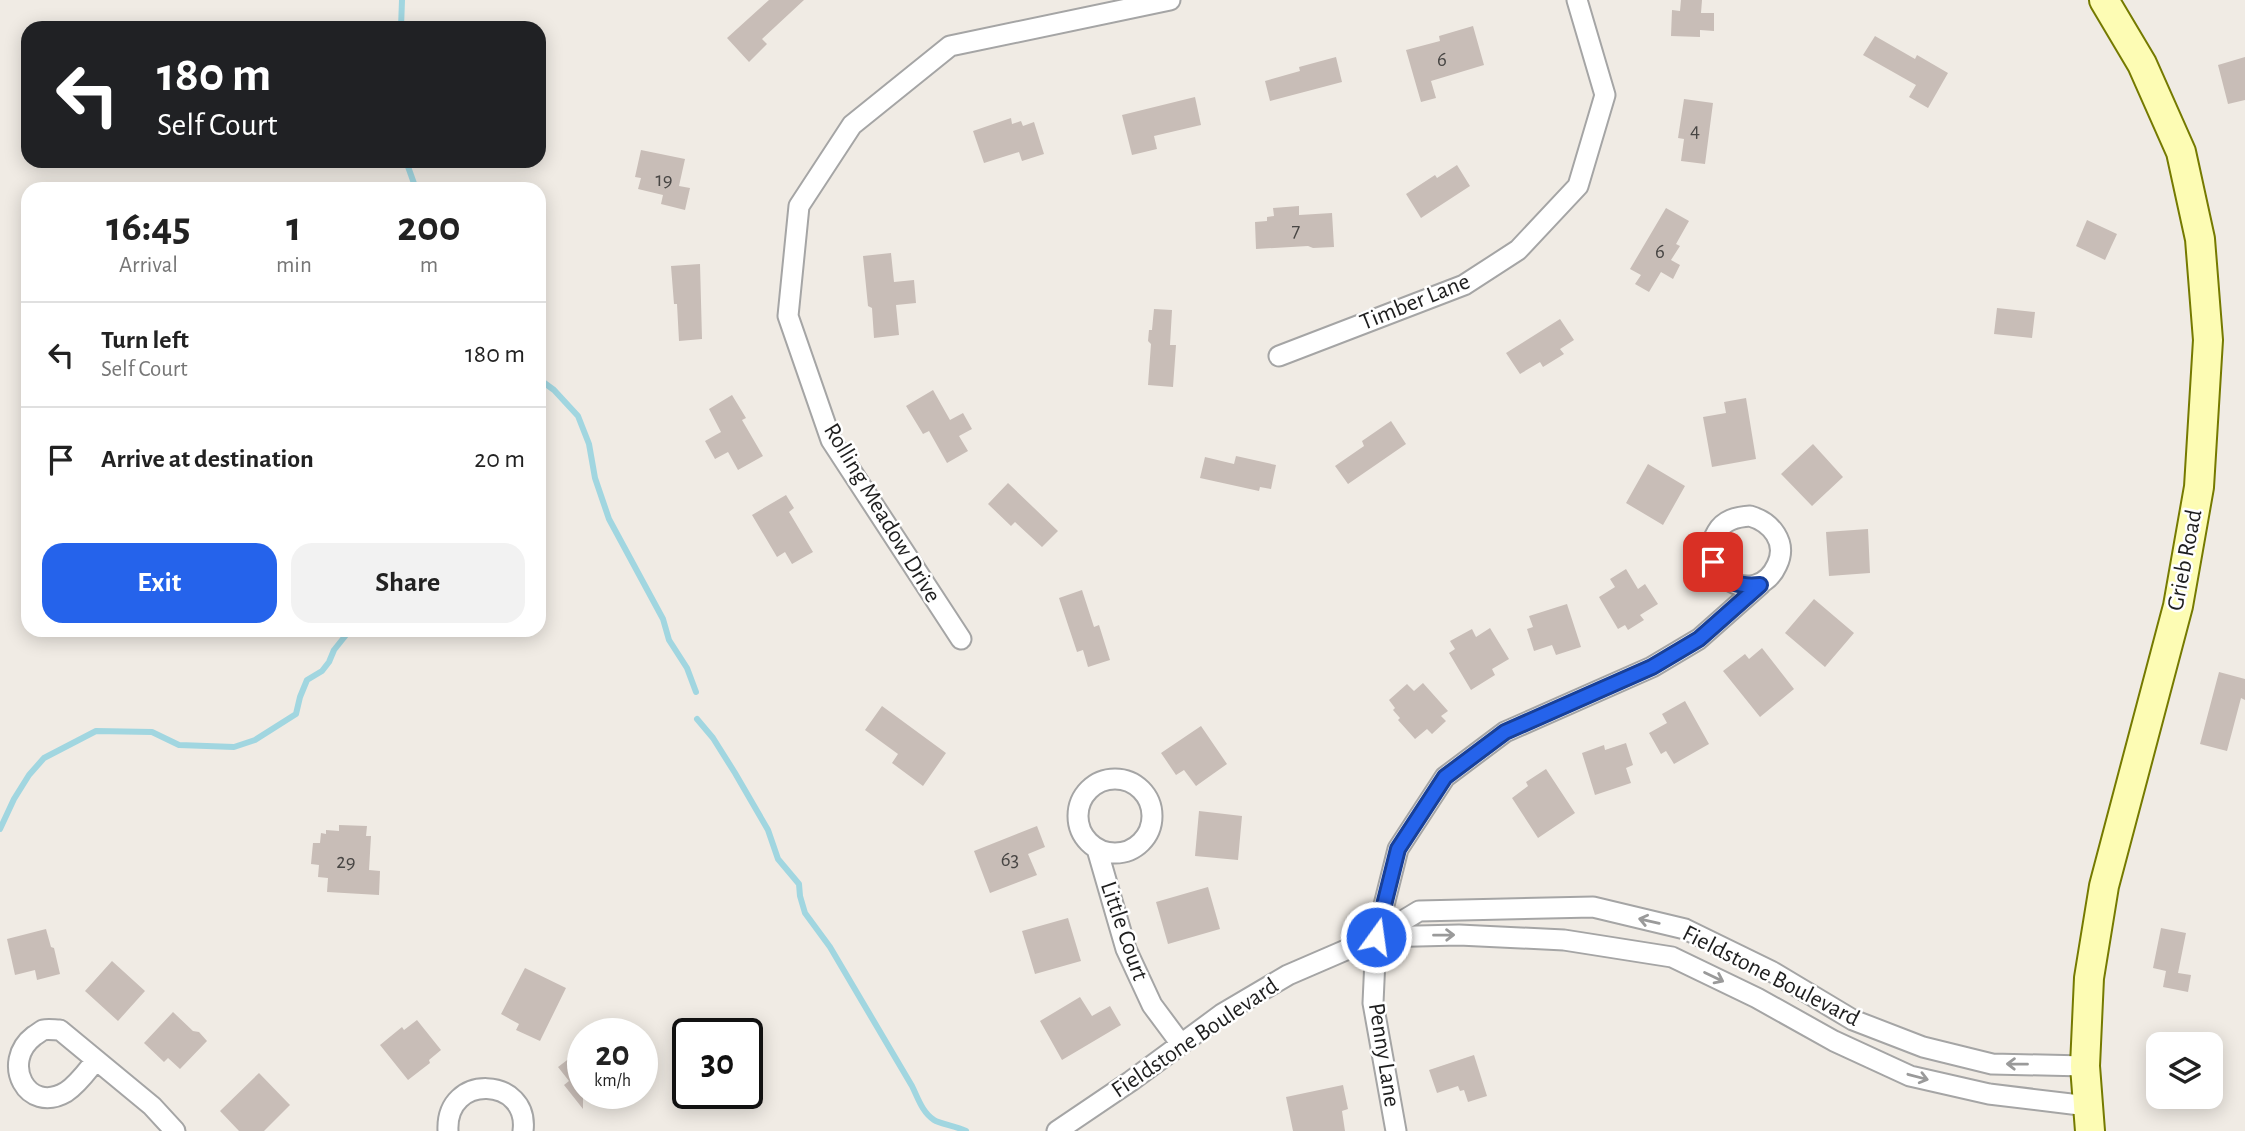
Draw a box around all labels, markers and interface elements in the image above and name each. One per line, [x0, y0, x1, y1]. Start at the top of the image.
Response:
icon: left [42, 49, 133, 140]
house number: 6 [1437, 49, 1447, 70]
text: 180 m [157, 51, 271, 100]
text: Self Court [157, 109, 277, 141]
house number: 4 [1690, 120, 1700, 141]
house number: 19 [655, 169, 673, 190]
text: 16:45 [106, 206, 191, 248]
text: 1 [286, 206, 301, 248]
text: 200 [397, 206, 461, 248]
house number: 7 [1292, 220, 1301, 241]
house number: 6 [1655, 241, 1665, 262]
text: Arrival [119, 254, 178, 277]
text: min [276, 254, 312, 277]
text: m [420, 254, 438, 277]
street label: Timber Lane [1357, 269, 1473, 335]
text: Turn left [101, 327, 189, 353]
icon: left [42, 336, 80, 374]
text: 180 m [465, 341, 525, 367]
text: Self Court [101, 358, 188, 381]
street label: Rolling Meadow Drive [819, 419, 945, 607]
icon: arrive [42, 441, 80, 479]
text: Arrive at destination [101, 446, 314, 472]
text: 20 m [474, 446, 525, 472]
street label: Grieb Road [2163, 507, 2207, 613]
pin [1683, 532, 1743, 592]
button: Exit [42, 543, 277, 623]
button: Share [291, 543, 525, 623]
icon: arrive [1694, 543, 1732, 581]
house number: 63 [1001, 849, 1019, 870]
house number: 29 [336, 851, 356, 872]
street label: Little Court [1096, 878, 1152, 984]
position arrow [1339, 900, 1413, 974]
one-way arrow [1639, 914, 1661, 927]
street label: Fieldstone Boulevard [1679, 921, 1863, 1031]
one-way arrow [1432, 929, 1455, 942]
one-way arrow [1704, 972, 1725, 985]
street label: Fieldstone Boulevard [1107, 973, 1283, 1103]
street label: Penny Lane [1364, 1001, 1404, 1109]
speed limit sign: 30 [672, 1018, 763, 1109]
map controls [2146, 1032, 2223, 1109]
button: layers [2146, 1032, 2223, 1109]
text: 20 [595, 1037, 630, 1072]
one-way arrow [2006, 1058, 2029, 1071]
one-way arrow [1907, 1071, 1929, 1084]
text: km/h [594, 1072, 631, 1090]

